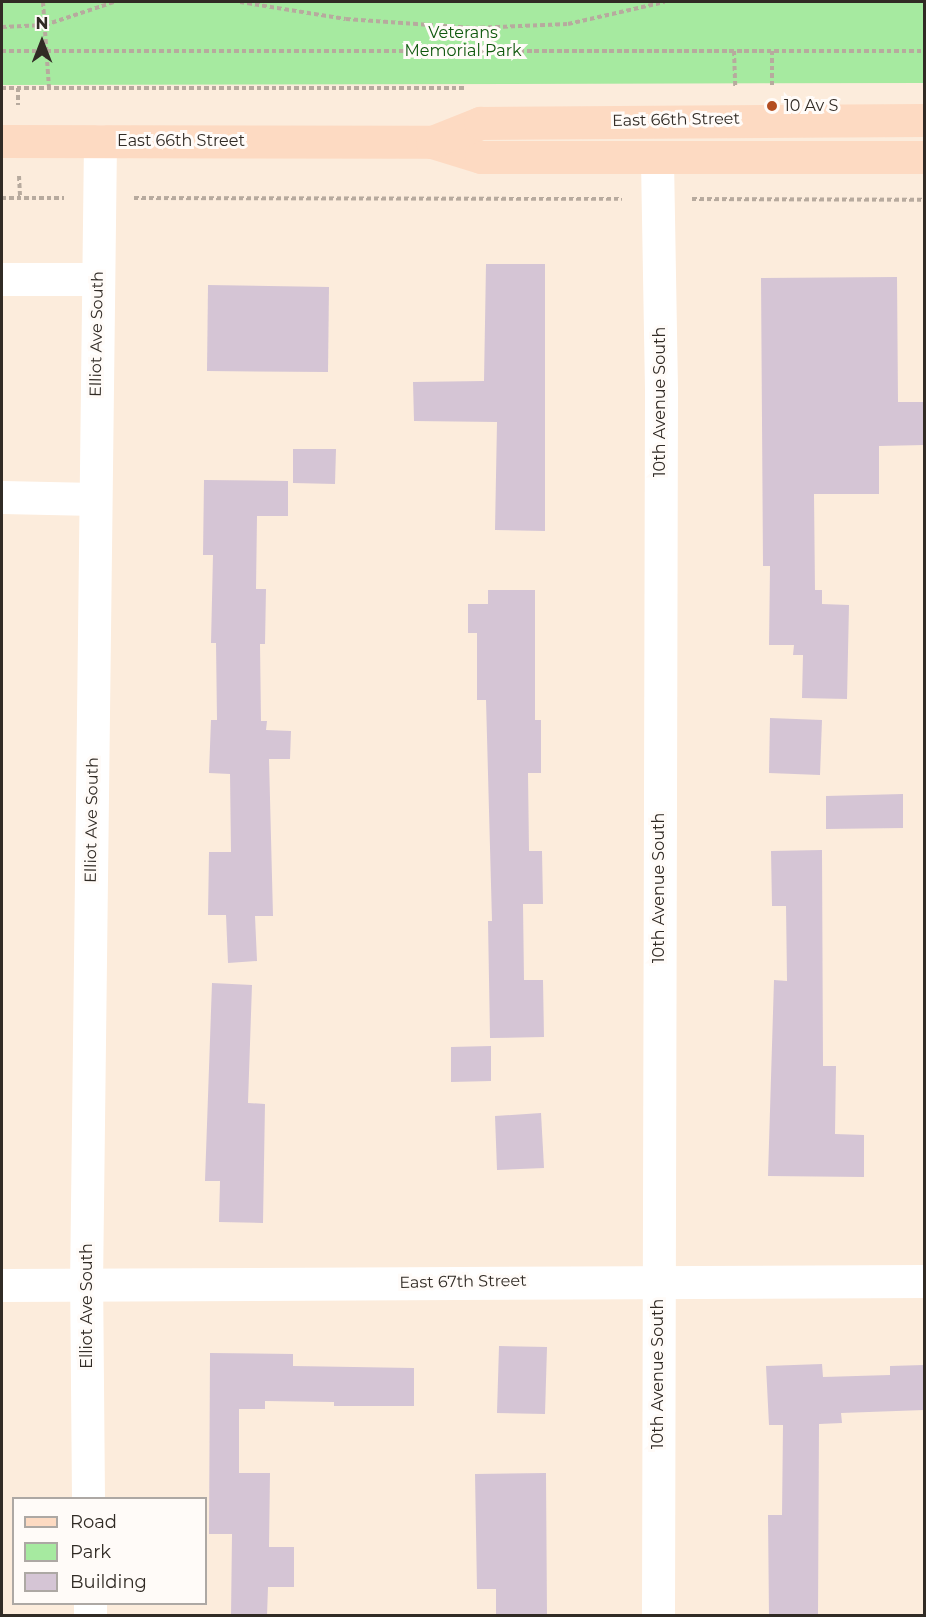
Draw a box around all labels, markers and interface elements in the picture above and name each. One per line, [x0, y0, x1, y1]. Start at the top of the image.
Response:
north arrow [12, 12, 72, 72]
text: N [36, 14, 48, 33]
park label: Veterans Memorial Park [404, 23, 522, 61]
place label: 10 Av S [784, 96, 838, 116]
marker: 10 Av S [765, 99, 779, 113]
street label: East 66th Street [612, 109, 740, 131]
street label: East 66th Street [117, 131, 245, 151]
street label: Elliot Ave South [86, 271, 108, 397]
street label: 10th Avenue South [650, 327, 670, 477]
street label: Elliot Ave South [81, 757, 103, 883]
street label: 10th Avenue South [649, 813, 669, 963]
street label: Elliot Ave South [77, 1243, 97, 1369]
street label: East 67th Street [399, 1271, 527, 1293]
street label: 10th Avenue South [648, 1299, 668, 1449]
legend [12, 1497, 207, 1605]
text: Road [70, 1511, 117, 1533]
text: Park [70, 1541, 111, 1563]
text: Building [70, 1571, 147, 1593]

